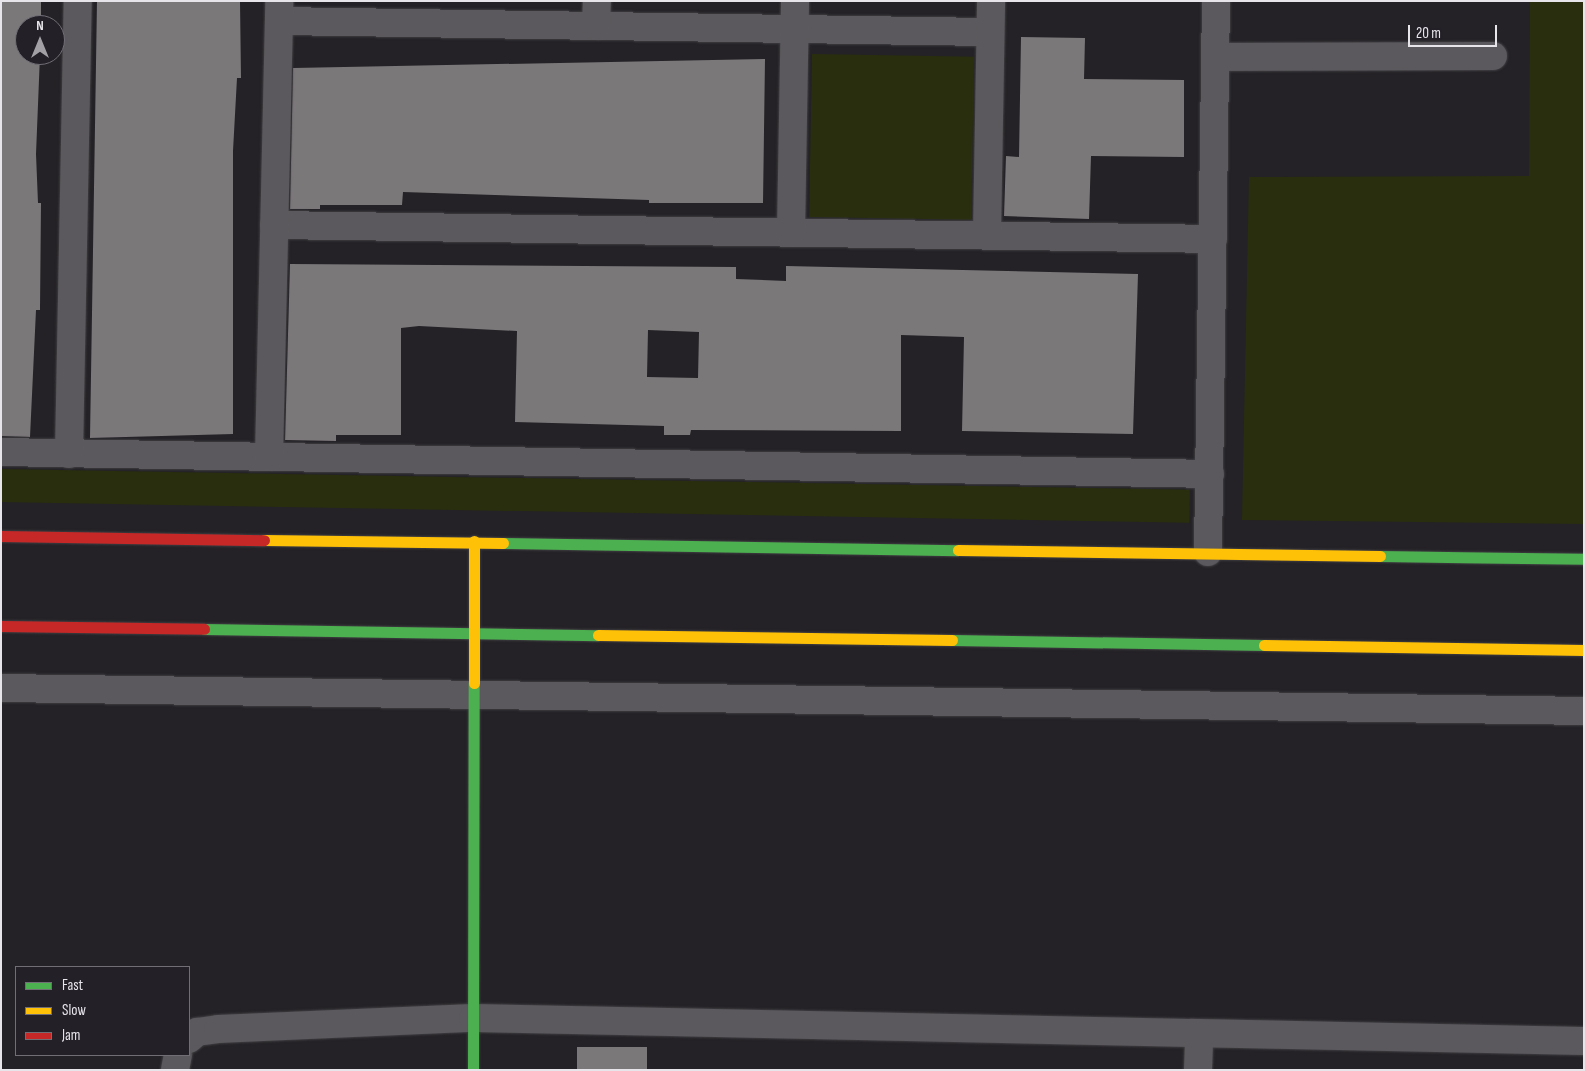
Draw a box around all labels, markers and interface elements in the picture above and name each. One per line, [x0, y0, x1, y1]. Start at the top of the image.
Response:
north arrow [15, 15, 65, 65]
scale bar [1410, 15, 1499, 47]
text: N [36, 17, 44, 34]
text: 20 m [1416, 24, 1441, 43]
legend [15, 966, 190, 1056]
text: Fast [62, 976, 83, 995]
text: Slow [62, 1001, 86, 1020]
text: Jam [62, 1026, 80, 1045]

